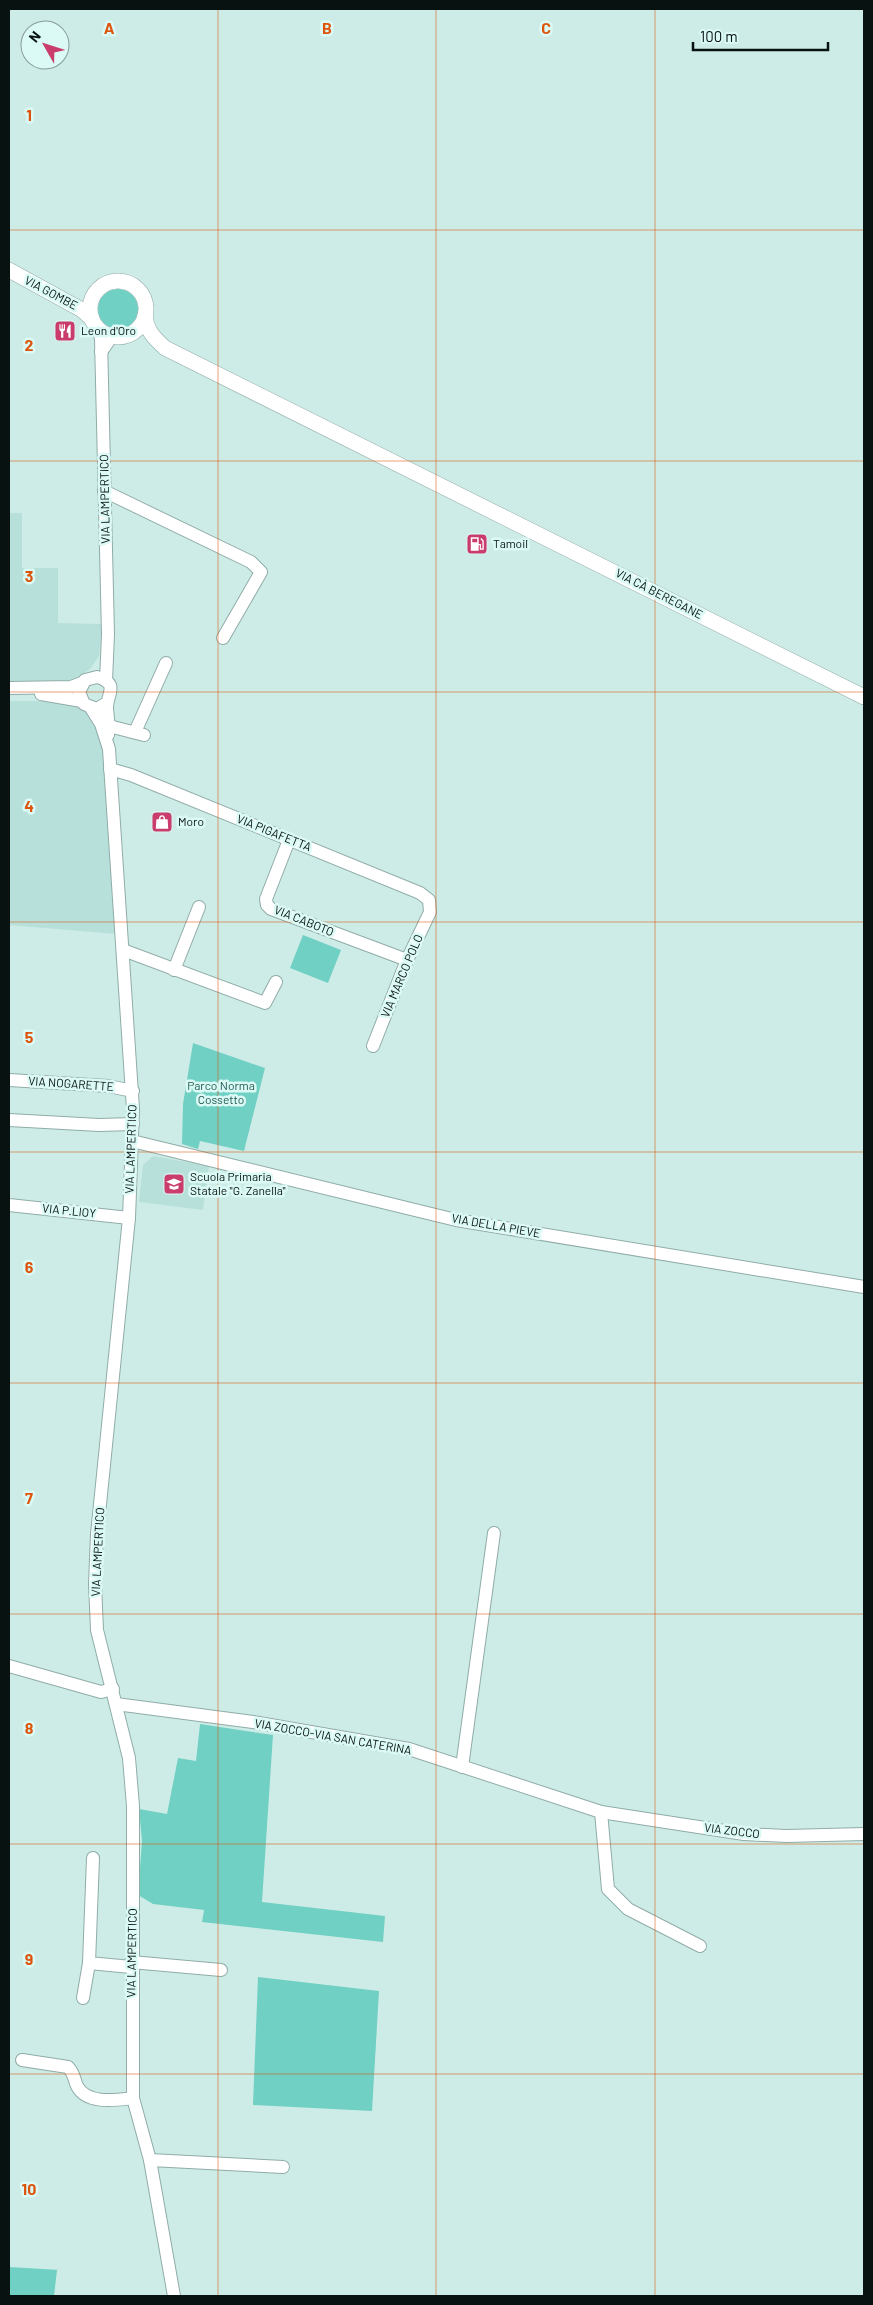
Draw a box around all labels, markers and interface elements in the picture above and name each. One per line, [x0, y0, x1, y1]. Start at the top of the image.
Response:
text: A [104, 18, 115, 37]
text: B [322, 18, 332, 37]
text: C [541, 18, 551, 37]
north arrow [20, 20, 70, 70]
scale bar [693, 20, 828, 52]
text: 100 m [700, 27, 738, 45]
text: N [25, 28, 44, 45]
text: 1 [26, 105, 32, 124]
street label: VIA GOMBE [23, 272, 80, 312]
restaurant icon: Leon d'Oro [53, 319, 77, 343]
place label: Leon d'Oro [81, 323, 136, 337]
text: 2 [25, 335, 34, 354]
street label: VIA LAMPERTICO [96, 454, 112, 544]
fuel station icon: Tamoil [465, 532, 489, 556]
place label: Tamoil [493, 536, 528, 550]
street label: VIA CÀ BEREGANE [613, 565, 705, 621]
text: 3 [25, 566, 33, 585]
text: 4 [24, 796, 34, 815]
shop icon: Moro [150, 810, 174, 834]
street label: VIA PIGAFETTA [235, 811, 314, 853]
place label: Moro [178, 814, 204, 828]
street label: VIA CABOTO [273, 902, 336, 938]
street label: VIA MARCO POLO [377, 932, 425, 1019]
text: 5 [25, 1027, 34, 1046]
street label: VIA NOGARETTE [28, 1073, 114, 1093]
park label: Parco Norma Cossetto [187, 1078, 255, 1106]
street label: VIA LAMPERTICO [121, 1104, 139, 1194]
place label: Scuola Primaria Statale "G. Zanella" [190, 1169, 286, 1197]
school or university icon: Scuola Primaria Statale "G. Zanella" [162, 1172, 186, 1196]
street label: VIA P.LIOY [42, 1200, 97, 1220]
street label: VIA DELLA PIEVE [451, 1210, 542, 1240]
text: 6 [25, 1257, 34, 1276]
text: 7 [25, 1488, 33, 1507]
street label: VIA LAMPERTICO [88, 1507, 106, 1597]
street label: VIA ZOCCO-VIA SAN CATERINA [254, 1715, 413, 1757]
text: 8 [25, 1718, 34, 1737]
street label: VIA ZOCCO [704, 1820, 761, 1840]
street label: VIA LAMPERTICO [123, 1908, 139, 1998]
text: 9 [25, 1949, 33, 1968]
text: 10 [22, 2179, 36, 2198]

